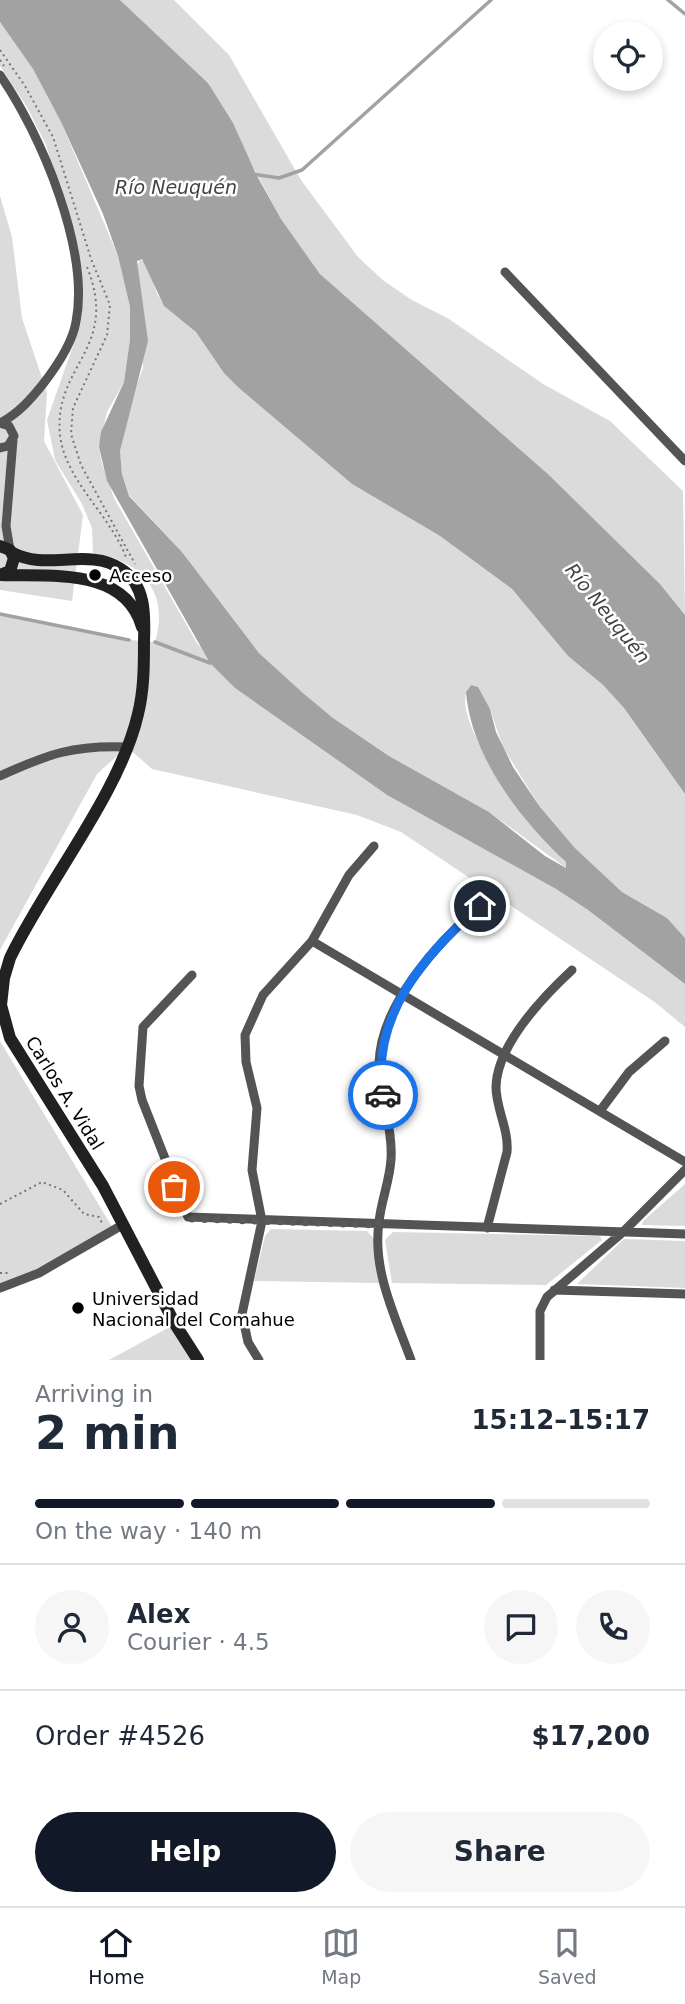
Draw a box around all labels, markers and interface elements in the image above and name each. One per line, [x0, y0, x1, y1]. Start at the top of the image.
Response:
map controls [593, 21, 663, 91]
button: locate [593, 21, 663, 91]
water label: Río Neuquén [115, 176, 237, 198]
water label: Río Neuquén [561, 559, 655, 667]
place label: Acceso [109, 565, 172, 586]
marker: Acceso [87, 567, 103, 583]
pin [450, 876, 510, 936]
icon: home [461, 887, 499, 925]
street label: Carlos A. Vidal [22, 1032, 108, 1154]
courier [348, 1060, 418, 1130]
icon: car [364, 1076, 402, 1114]
pin [144, 1157, 204, 1217]
icon: bag [155, 1168, 193, 1206]
place label: Universidad Nacional del Comahue [92, 1288, 295, 1330]
marker: Universidad Nacional del Comahue [70, 1300, 86, 1316]
text: Arriving in [35, 1381, 153, 1407]
text: 15:12–15:17 [471, 1405, 650, 1435]
text: 2 min [35, 1406, 179, 1460]
text: On the way · 140 m [35, 1518, 262, 1544]
button: person [35, 1590, 109, 1664]
button: chat [484, 1590, 558, 1664]
button: phone [576, 1590, 650, 1664]
text: Alex [127, 1599, 190, 1629]
text: Courier · 4.5 [127, 1629, 270, 1655]
text: Order #4526 [35, 1721, 205, 1751]
text: $17,200 [532, 1721, 650, 1751]
button: Help [35, 1812, 336, 1892]
button: Share [350, 1812, 650, 1892]
tab: Home [88, 1924, 144, 1988]
tab: Map [321, 1924, 361, 1988]
tab: Saved [538, 1924, 597, 1988]

